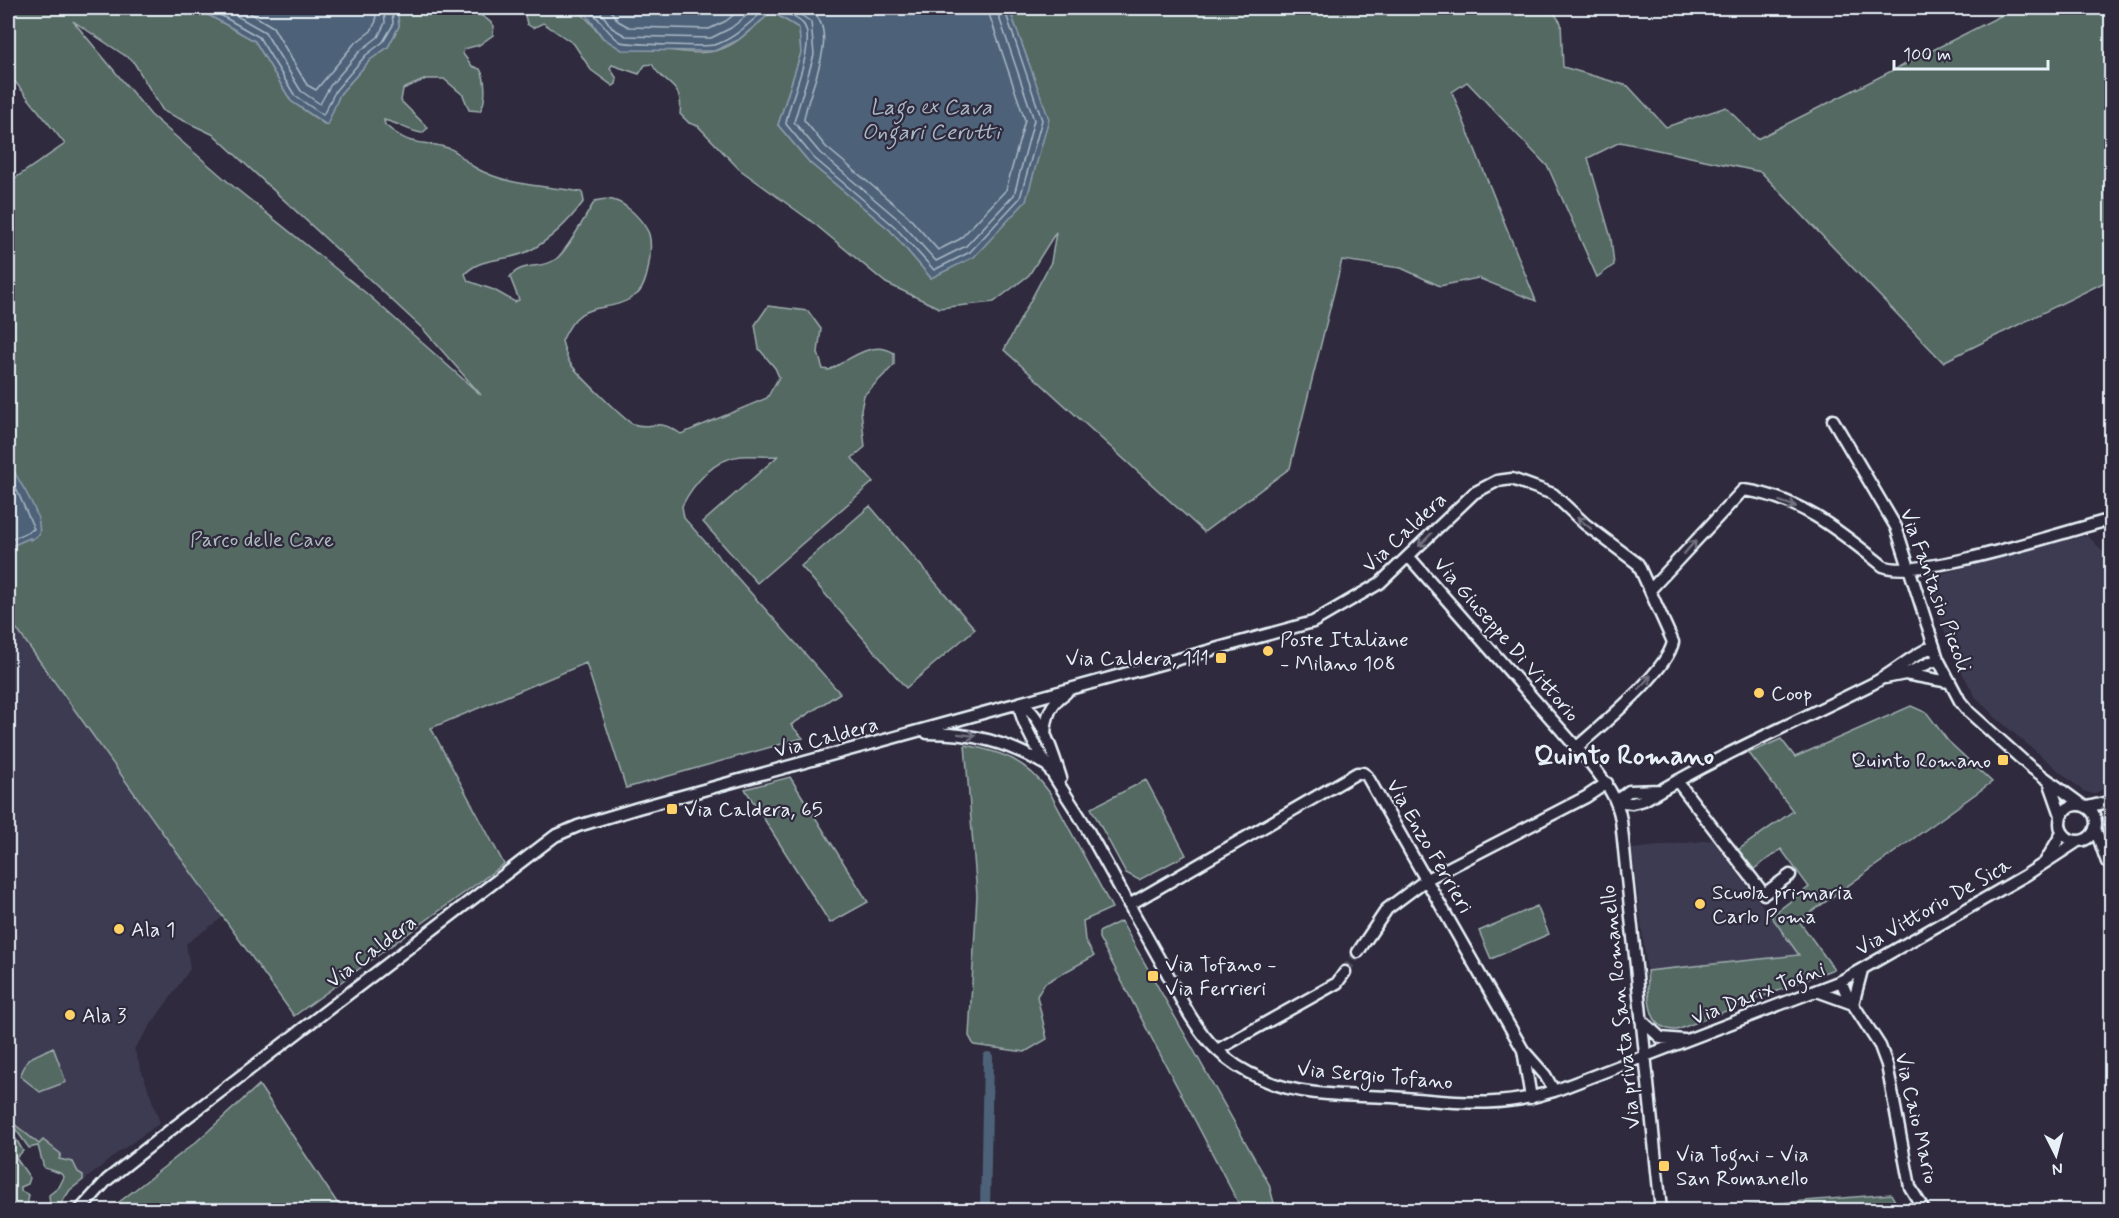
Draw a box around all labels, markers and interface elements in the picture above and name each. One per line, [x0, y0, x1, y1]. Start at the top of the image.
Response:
scale bar [1894, 33, 2048, 71]
text: 100 m [1903, 43, 1951, 67]
water label: Lago ex Cava Ongari Cerutti [862, 94, 1002, 150]
street label: Via Caldera [1356, 486, 1453, 579]
one-way arrow [1778, 499, 1797, 510]
street label: Via Fantasio Piccoli [1892, 505, 1978, 676]
one-way arrow [1577, 516, 1592, 530]
park label: Parco delle Cave [190, 526, 334, 554]
one-way arrow [1418, 532, 1433, 547]
one-way arrow [1683, 540, 1697, 555]
street label: Via Giuseppe Di Vittorio [1427, 551, 1586, 728]
place label: Poste Italiane - Milano 108 [1280, 626, 1409, 678]
marker: Poste Italiane - Milano 108 [1261, 644, 1275, 658]
place label: Via Caldera, 111 [1066, 645, 1209, 673]
marker: Via Caldera, 111 [1214, 651, 1228, 665]
one-way arrow [1638, 675, 1652, 690]
place label: Coop [1771, 680, 1812, 708]
marker: Coop [1752, 686, 1766, 700]
street label: Via Caldera [771, 711, 881, 765]
one-way arrow [957, 730, 977, 741]
district label: Quinto Romano [1534, 739, 1714, 774]
place label: Quinto Romano [1851, 747, 1991, 775]
marker: Quinto Romano [1996, 753, 2010, 767]
street label: Via Enzo Ferrieri [1379, 774, 1479, 919]
place label: Via Caldera, 65 [684, 796, 823, 824]
marker: Via Caldera, 65 [665, 802, 679, 816]
street label: Via Vittorio De Sica [1851, 851, 2017, 963]
place label: Scuola primaria Carlo Poma [1712, 879, 1853, 931]
street label: Via privata San Romanello [1594, 883, 1648, 1130]
marker: Scuola primaria Carlo Poma [1693, 897, 1707, 911]
street label: Via Caldera [321, 909, 423, 995]
place label: Ala 1 [131, 916, 175, 944]
marker: Ala 1 [112, 922, 126, 936]
place label: Via Tofano - Via Ferrieri [1165, 951, 1277, 1003]
street label: Via Darix Togni [1687, 955, 1830, 1034]
marker: Via Tofano - Via Ferrieri [1146, 969, 1160, 983]
place label: Ala 3 [82, 1002, 127, 1030]
marker: Ala 3 [63, 1008, 77, 1022]
street label: Via Caio Mario [1887, 1050, 1945, 1187]
street label: Via Sergio Tofano [1296, 1055, 1454, 1098]
north arrow [2026, 1125, 2086, 1185]
place label: Via Togni - Via San Romanello [1676, 1141, 1809, 1193]
text: N [2051, 1157, 2064, 1179]
marker: Via Togni - Via San Romanello [1657, 1159, 1671, 1173]

